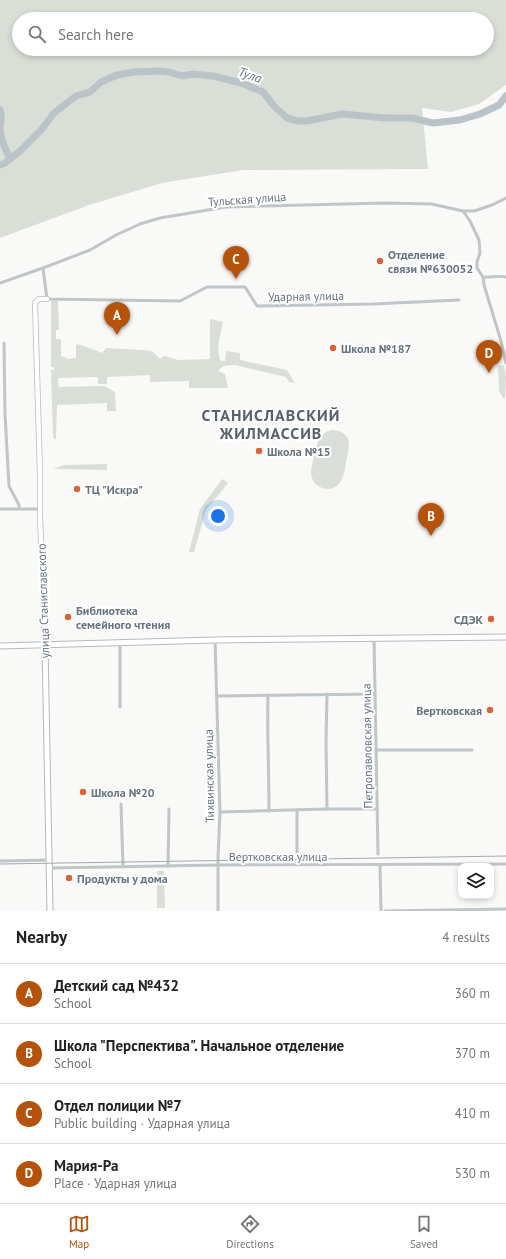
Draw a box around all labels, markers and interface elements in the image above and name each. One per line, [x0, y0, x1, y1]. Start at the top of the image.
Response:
search box [12, 12, 494, 56]
icon: search [26, 23, 48, 45]
text: Search here [58, 25, 134, 44]
water label: Тула [236, 63, 265, 87]
street label: Тульская улица [207, 189, 287, 209]
pin: C [223, 246, 249, 279]
place label: Отделение связи №630052 [388, 247, 473, 276]
marker: Отделение связи №630052 [375, 256, 385, 266]
street label: Ударная улица [268, 288, 344, 304]
pin: A [104, 302, 130, 335]
pin: D [476, 340, 502, 373]
place label: Школа №187 [341, 341, 412, 356]
marker: Школа №187 [328, 343, 338, 353]
district label: СТАНИСЛАВСКИЙ ЖИЛМАССИВ [202, 405, 340, 443]
place label: Школа №15 [267, 444, 331, 459]
marker: Школа №15 [254, 446, 264, 456]
place label: ТЦ "Искра" [85, 482, 143, 497]
marker: ТЦ "Искра" [72, 484, 82, 494]
pin: B [418, 503, 444, 536]
your location [208, 506, 228, 526]
street label: улица Станиславского [33, 543, 53, 659]
place label: Библиотека семейного чтения [76, 603, 170, 632]
marker: Библиотека семейного чтения [63, 612, 73, 622]
place label: СДЭК [454, 612, 484, 627]
marker: СДЭК [486, 614, 496, 624]
street label: Петропавловская улица [358, 683, 376, 809]
place label: Вертковская [416, 703, 482, 718]
marker: Вертковская [485, 705, 495, 715]
street label: Тихвинская улица [201, 729, 217, 823]
place label: Школа №20 [91, 785, 155, 800]
marker: Школа №20 [78, 787, 88, 797]
street label: Вертковская улица [229, 849, 327, 864]
map controls [458, 863, 494, 899]
button: layers [458, 863, 494, 899]
place label: Продукты у дома [77, 871, 168, 886]
marker: Продукты у дома [64, 873, 74, 883]
text: Nearby [16, 926, 67, 948]
text: 4 results [442, 929, 490, 946]
text: Детский сад №432 [54, 976, 179, 995]
text: A [25, 985, 33, 1002]
text: 360 m [455, 985, 490, 1002]
text: School [54, 995, 92, 1012]
text: Школа "Перспектива". Начальное отделение [54, 1036, 344, 1055]
text: B [25, 1045, 33, 1062]
text: 370 m [455, 1045, 490, 1062]
text: School [54, 1055, 92, 1072]
text: Отдел полиции №7 [54, 1096, 182, 1115]
text: C [25, 1105, 33, 1122]
text: 410 m [455, 1105, 490, 1122]
text: Public building · Ударная улица [54, 1115, 230, 1132]
text: Мария-Ра [54, 1156, 118, 1175]
text: D [25, 1165, 33, 1182]
text: 530 m [455, 1165, 490, 1182]
text: Place · Ударная улица [54, 1175, 177, 1192]
tab: Map [68, 1213, 90, 1251]
tab: Directions [226, 1213, 274, 1251]
tab: Saved [410, 1213, 438, 1251]

